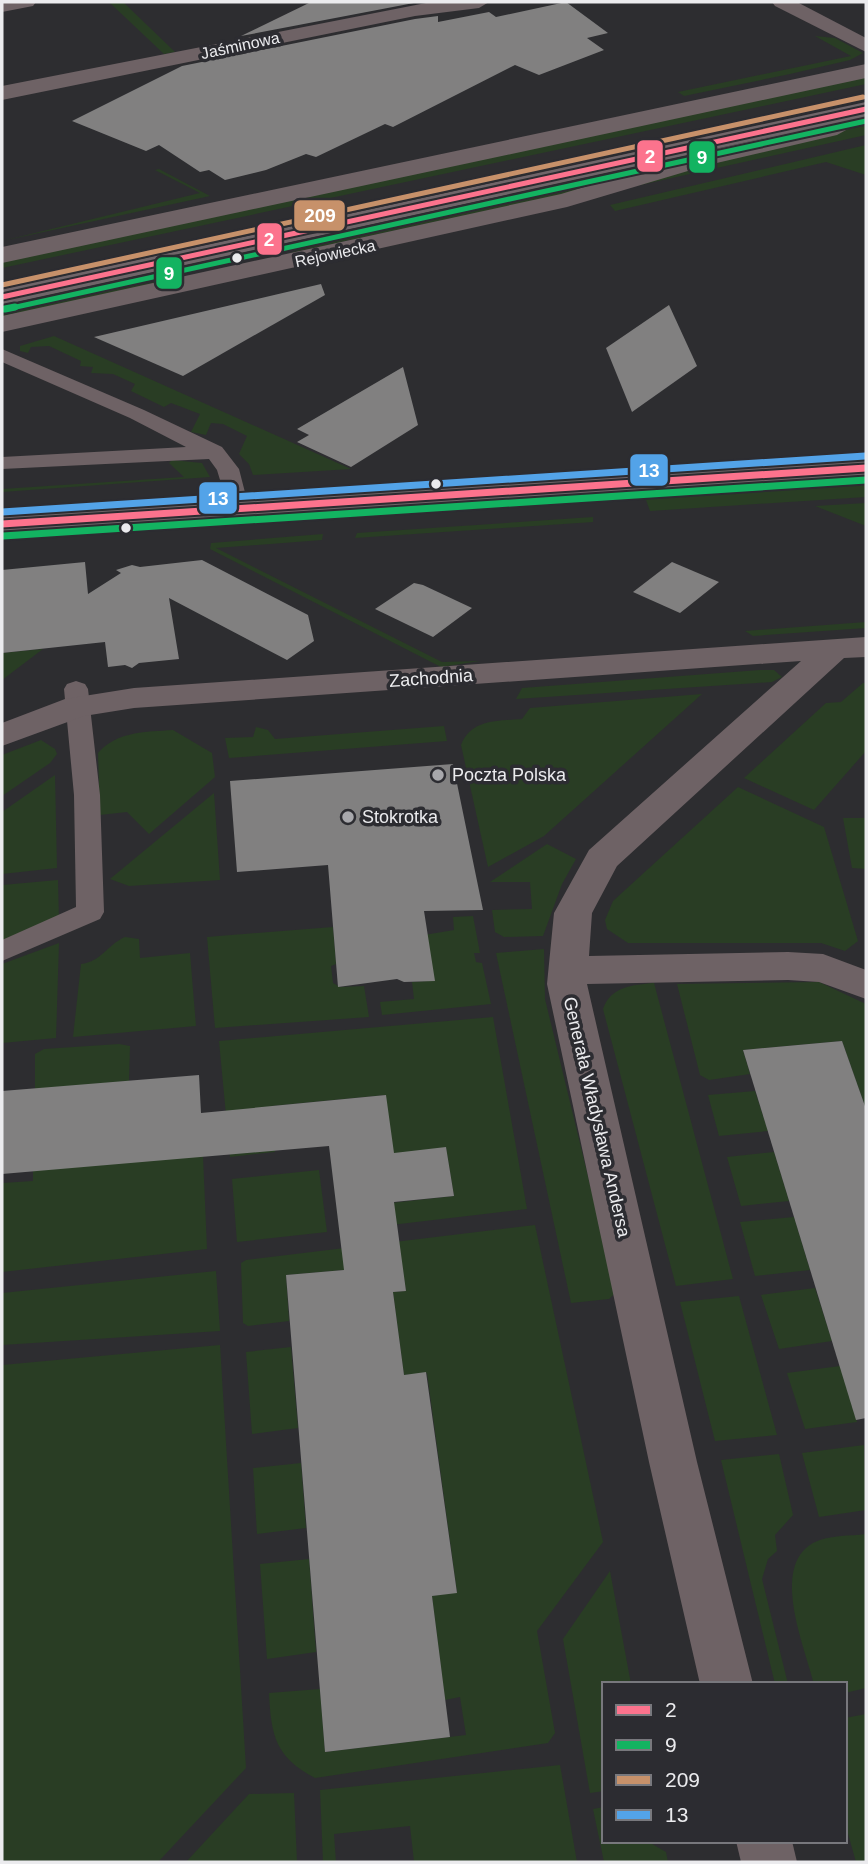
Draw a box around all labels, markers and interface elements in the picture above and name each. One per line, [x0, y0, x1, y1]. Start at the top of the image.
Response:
street label: Jaśminowa [199, 29, 281, 62]
line badge: 2 [636, 139, 664, 173]
line badge: 9 [688, 140, 716, 174]
text: 2 [645, 146, 655, 167]
text: 9 [697, 147, 707, 168]
line badge: 209 [293, 199, 346, 232]
text: 209 [304, 205, 336, 226]
line badge: 2 [256, 222, 283, 256]
text: 2 [264, 229, 274, 250]
street label: Rejowiecka [293, 237, 377, 270]
unlabelled marker [230, 251, 244, 265]
line badge: 9 [155, 256, 183, 290]
text: 9 [164, 263, 174, 284]
line badge: 13 [629, 453, 669, 487]
text: 13 [638, 460, 660, 481]
unlabelled marker [429, 477, 443, 491]
line badge: 13 [198, 481, 238, 515]
text: 13 [207, 488, 229, 509]
unlabelled marker [119, 521, 133, 535]
street label: Zachodnia [388, 665, 475, 691]
place label: Poczta Polska [452, 765, 567, 785]
marker: Poczta Polska [430, 767, 446, 783]
place label: Stokrotka [362, 807, 439, 827]
marker: Stokrotka [340, 809, 356, 825]
street label: Generała Władysława Andersa [560, 995, 635, 1240]
legend [602, 1682, 847, 1843]
text: 2 [665, 1698, 677, 1721]
text: 9 [665, 1733, 677, 1756]
text: 209 [665, 1768, 700, 1791]
text: 13 [665, 1803, 688, 1826]

